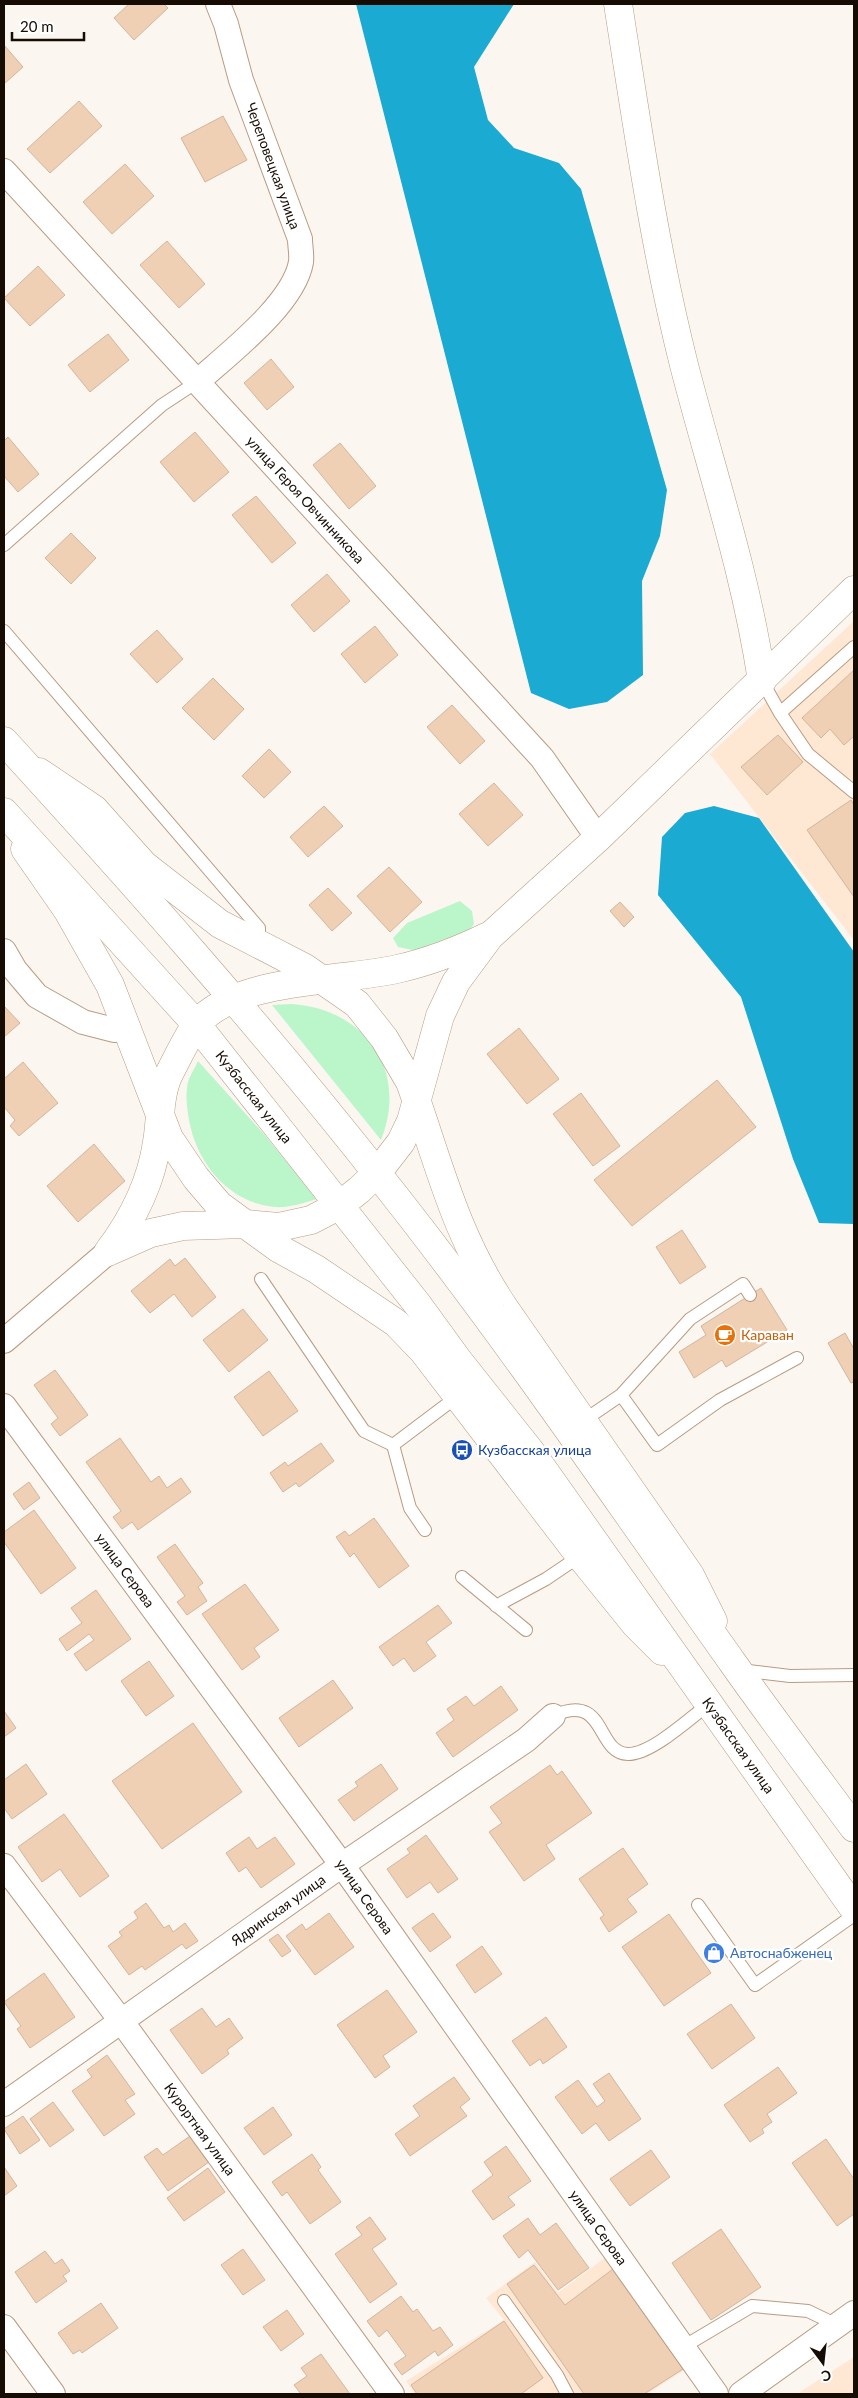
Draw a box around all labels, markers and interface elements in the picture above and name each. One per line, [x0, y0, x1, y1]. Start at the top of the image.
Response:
scale bar [12, 10, 85, 42]
text: 20 m [20, 17, 54, 35]
street label: Череповецкая улица [243, 100, 304, 231]
street label: улица Героя Овчинникова [243, 432, 368, 567]
street label: Кузбасская улица [212, 1047, 296, 1146]
cafe icon: Караван [713, 1323, 737, 1347]
place label: Караван [741, 1326, 794, 1343]
bus stop icon: Кузбасская улица [450, 1438, 474, 1462]
place label: Кузбасская улица [478, 1441, 591, 1458]
street label: улица Серова [92, 1529, 158, 1611]
street label: Кузбасская улица [699, 1694, 779, 1797]
street label: улица Серова [333, 1856, 397, 1937]
street label: Ядринская улица [227, 1871, 328, 1949]
shop icon: Автоснабженец [702, 1941, 726, 1965]
place label: Автоснабженец [730, 1944, 833, 1961]
street label: Курортная улица [161, 2079, 239, 2178]
street label: улица Серова [566, 2186, 631, 2268]
north arrow [798, 2338, 848, 2388]
text: С [819, 2367, 833, 2386]

